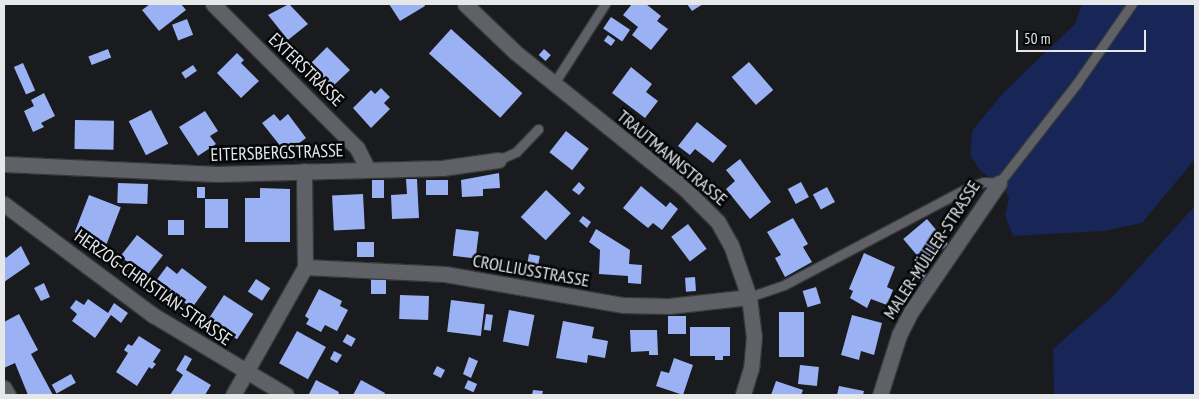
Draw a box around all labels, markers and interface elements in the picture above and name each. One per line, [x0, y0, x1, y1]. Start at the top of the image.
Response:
scale bar [1019, 20, 1149, 52]
street label: EXTERSTRASSE [264, 29, 348, 111]
text: 50 m [1024, 29, 1050, 48]
street label: TRAUTMANNSTRASSE [613, 106, 731, 210]
street label: EITERSBERGSTRASSE [210, 140, 344, 166]
street label: MALER-MÜLLER-STRASSE [879, 177, 985, 323]
street label: HERZOG-CHRISTIAN-STRASSE [70, 226, 236, 350]
street label: CROLLIUSSTRASSE [471, 250, 591, 292]

